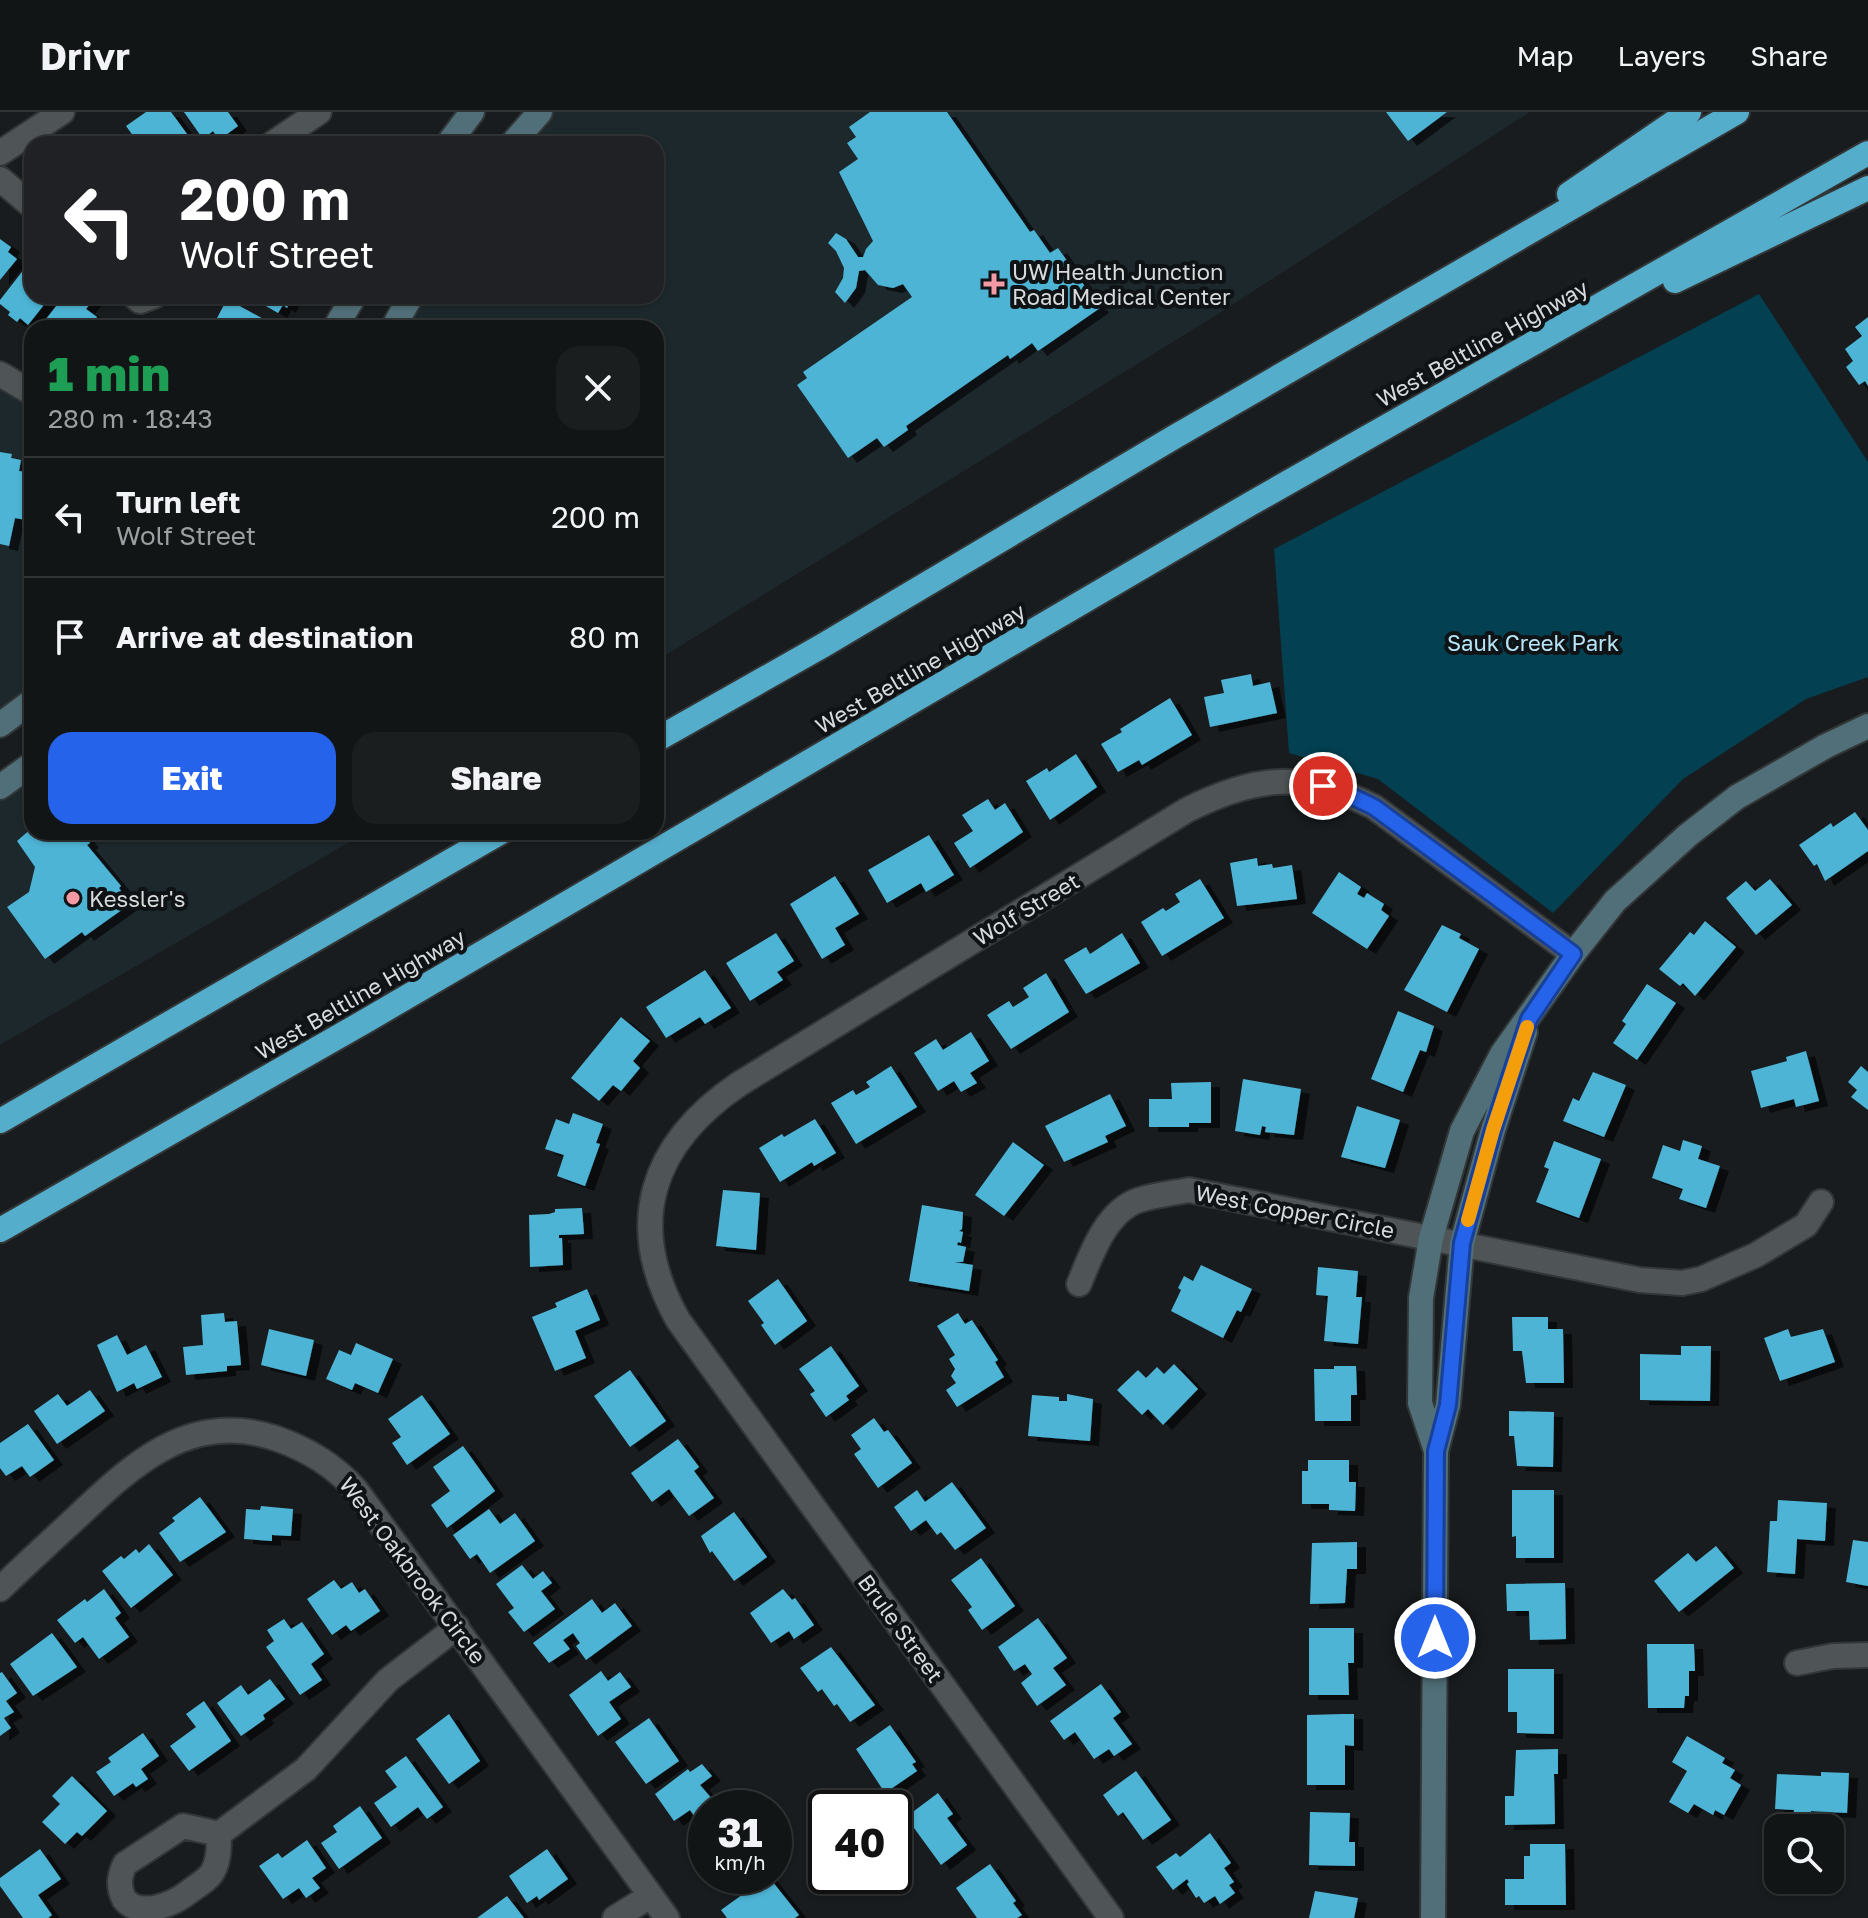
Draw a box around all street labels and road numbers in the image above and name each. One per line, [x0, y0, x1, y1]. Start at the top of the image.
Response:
street label: West Beltline Highway [1371, 274, 1593, 412]
street label: West Beltline Highway [810, 597, 1030, 739]
street label: Wolf Street [968, 867, 1084, 951]
street label: West Beltline Highway [250, 923, 470, 1065]
street label: West Copper Circle [1193, 1178, 1397, 1244]
street label: West Oakbrook Circle [334, 1471, 492, 1669]
street label: Brule Street [853, 1569, 949, 1687]

